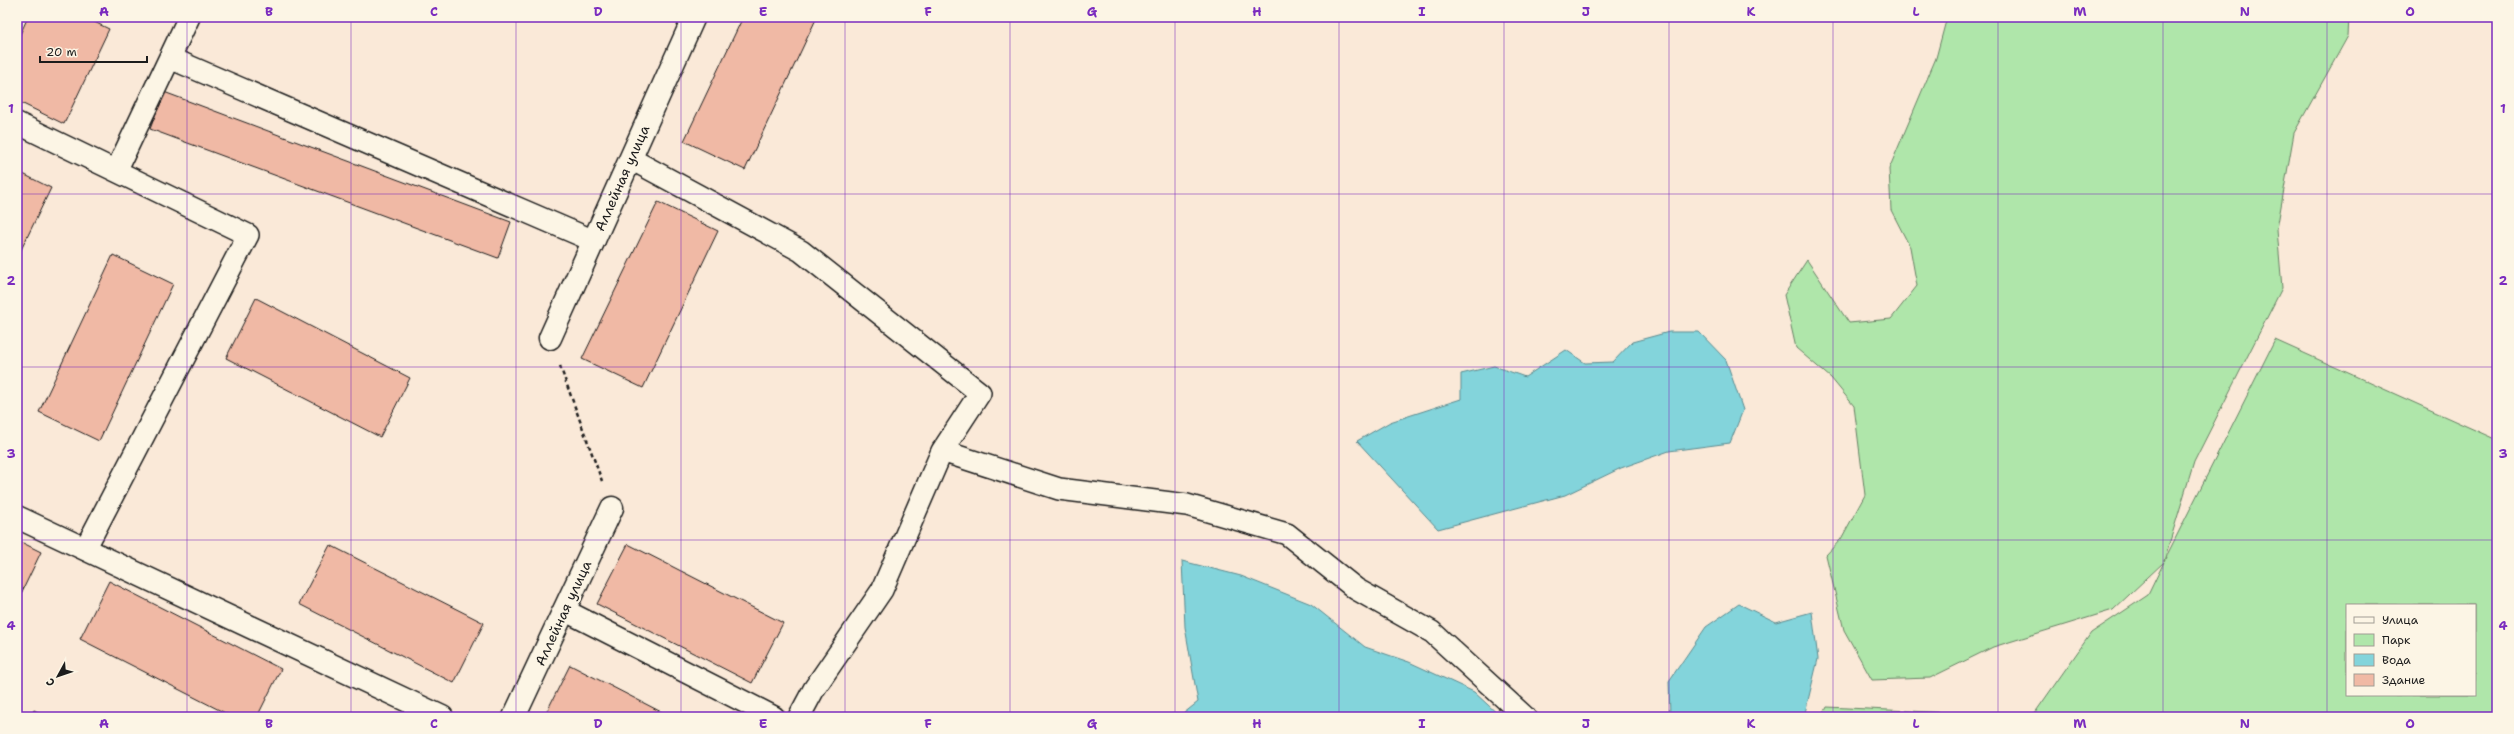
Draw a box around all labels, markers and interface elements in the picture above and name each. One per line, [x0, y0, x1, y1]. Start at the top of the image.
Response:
text: A [99, 3, 109, 20]
text: B [265, 3, 273, 20]
text: C [430, 3, 438, 20]
text: D [593, 3, 603, 20]
text: E [759, 3, 768, 20]
text: F [924, 3, 932, 20]
text: G [1087, 3, 1098, 20]
text: H [1252, 3, 1262, 20]
text: I [1418, 3, 1426, 20]
text: J [1582, 3, 1590, 20]
text: K [1747, 3, 1756, 20]
text: L [1912, 3, 1920, 20]
text: M [2073, 3, 2087, 20]
text: N [2240, 3, 2250, 20]
text: O [2405, 3, 2415, 20]
scale bar [40, 38, 147, 64]
text: 20 m [46, 44, 77, 60]
text: 1 [8, 100, 14, 117]
text: 1 [2500, 100, 2506, 117]
street label: Аллейная улица [591, 122, 654, 234]
text: 2 [6, 272, 16, 289]
text: 2 [2498, 272, 2508, 289]
text: 3 [6, 445, 16, 462]
text: 3 [2498, 445, 2508, 462]
street label: Аллейная улица [531, 557, 595, 669]
legend [2346, 604, 2476, 696]
text: Улица [2382, 612, 2419, 628]
text: 4 [6, 617, 16, 634]
text: 4 [2498, 617, 2508, 634]
text: Парк [2382, 632, 2411, 648]
text: Вода [2382, 652, 2411, 668]
north arrow [38, 656, 78, 696]
text: Здание [2382, 672, 2426, 688]
text: С [43, 675, 59, 690]
text: A [99, 715, 109, 732]
text: B [265, 715, 273, 732]
text: C [430, 715, 438, 732]
text: D [593, 715, 603, 732]
text: E [759, 715, 768, 732]
text: F [924, 715, 932, 732]
text: G [1087, 715, 1098, 732]
text: H [1252, 715, 1262, 732]
text: I [1418, 715, 1426, 732]
text: J [1582, 715, 1590, 732]
text: K [1747, 715, 1756, 732]
text: L [1912, 715, 1920, 732]
text: M [2073, 715, 2087, 732]
text: N [2240, 715, 2250, 732]
text: O [2405, 715, 2415, 732]

